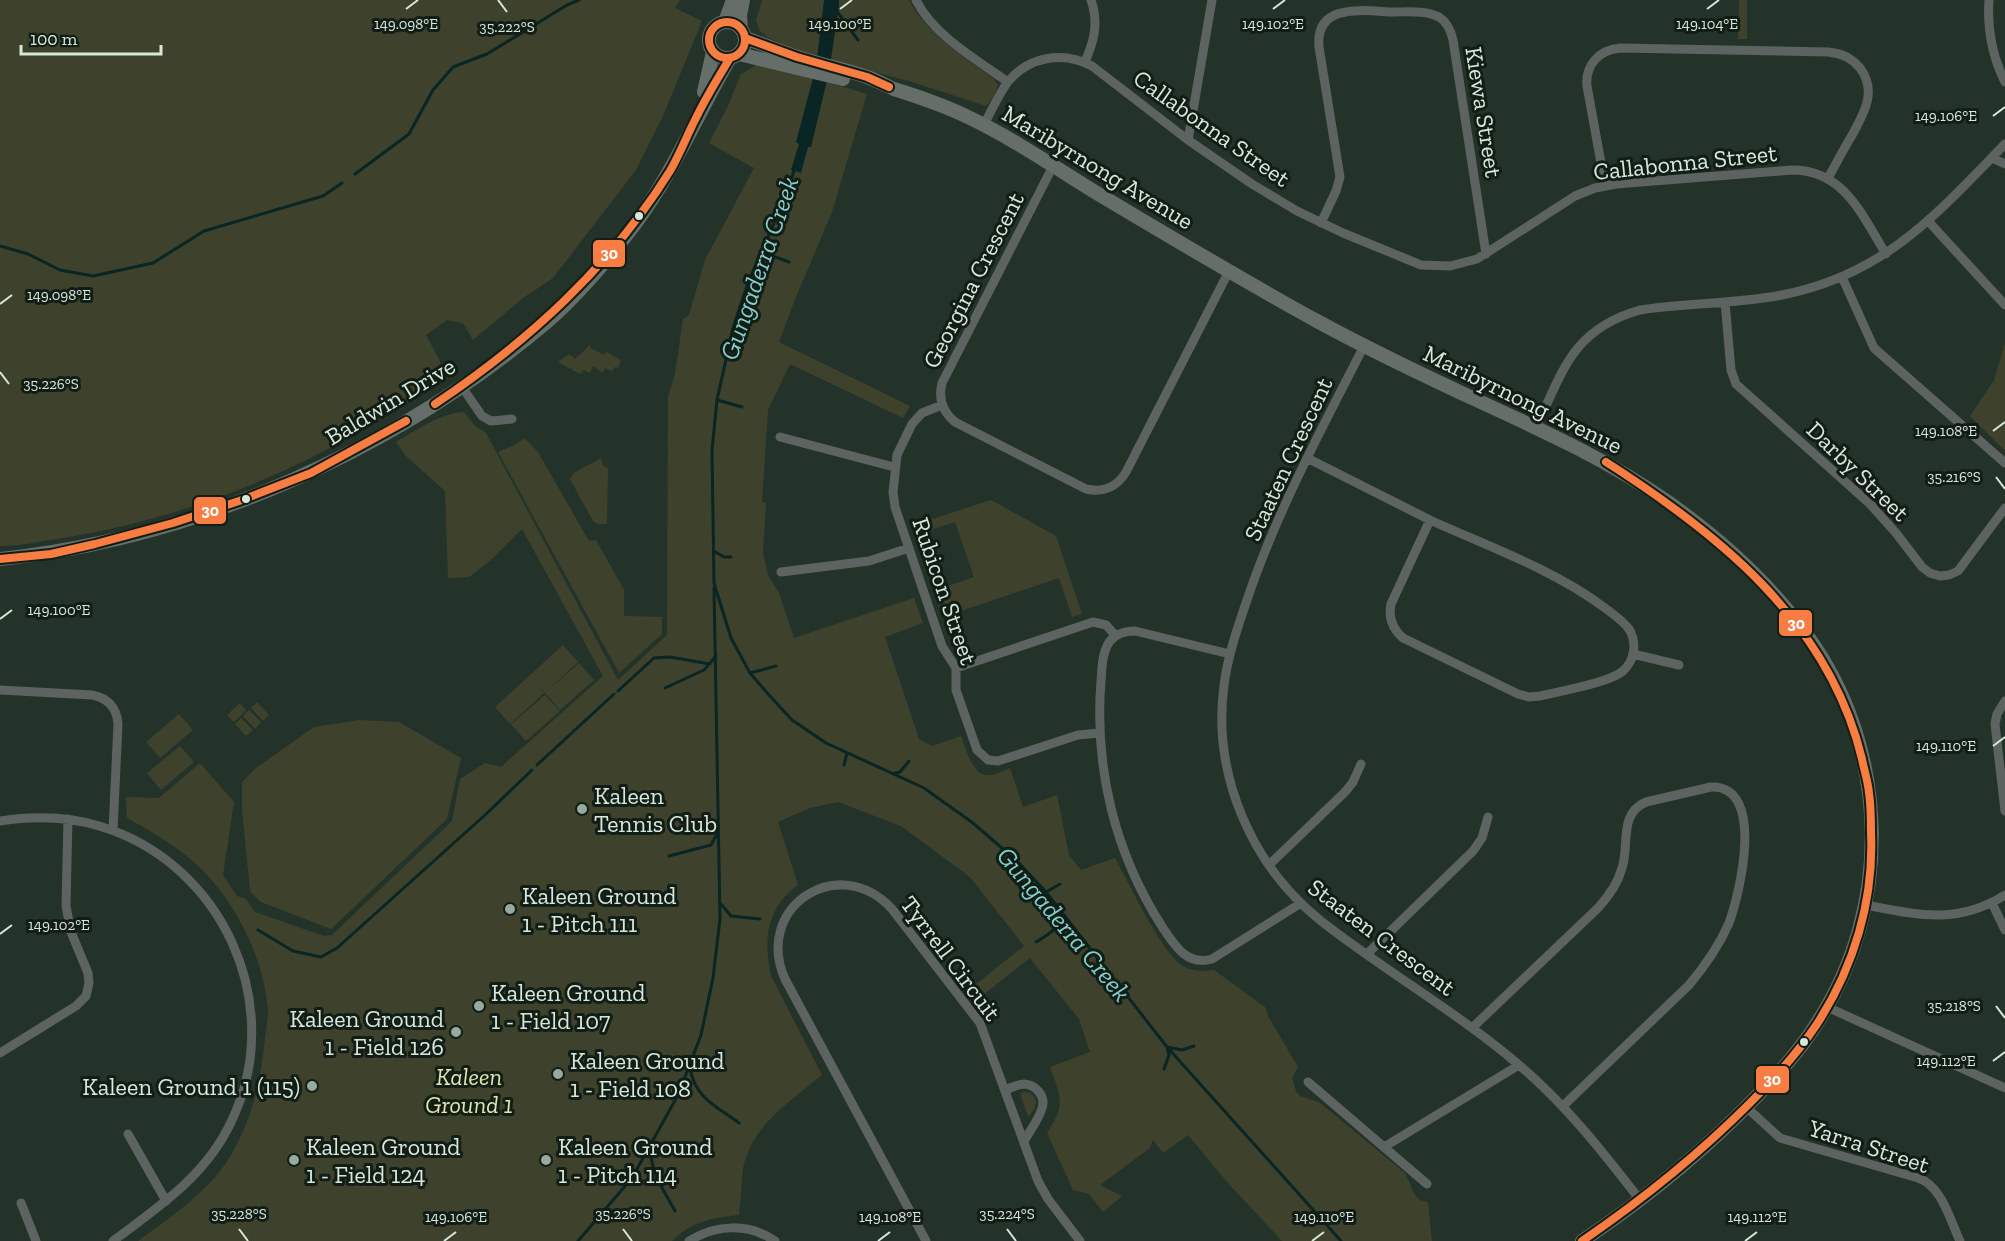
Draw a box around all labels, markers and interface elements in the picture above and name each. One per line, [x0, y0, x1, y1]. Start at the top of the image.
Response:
text: 149.098°E [374, 15, 438, 33]
text: 149.100°E [809, 15, 872, 33]
text: 149.102°E [1242, 15, 1304, 33]
text: 149.104°E [1676, 15, 1738, 33]
scale bar [21, 18, 160, 56]
text: 35.222°S [479, 18, 535, 36]
text: 100 m [30, 28, 78, 50]
street label: Kiewa Street [1459, 45, 1509, 179]
street label: Callabonna Street [1128, 63, 1296, 193]
street label: Maribyrnong Avenue [997, 98, 1199, 236]
text: 149.106°E [1915, 107, 1977, 125]
street label: Callabonna Street [1592, 138, 1778, 186]
water label: Gungaderra Creek [713, 172, 805, 364]
street label: Georgina Crescent [916, 187, 1030, 373]
unlabelled marker [633, 210, 645, 222]
line badge: 30 [592, 239, 626, 268]
text: 30 [600, 244, 618, 263]
text: 149.098°E [27, 286, 91, 304]
street label: Maribyrnong Avenue [1419, 338, 1627, 460]
street label: Baldwin Drive [320, 351, 460, 451]
street label: Staaten Crescent [1238, 373, 1339, 545]
text: 35.226°S [23, 375, 79, 393]
street label: Darby Street [1801, 415, 1915, 527]
text: 149.108°E [1915, 422, 1977, 440]
text: 35.216°S [1927, 468, 1981, 486]
unlabelled marker [240, 493, 252, 505]
line badge: 30 [193, 496, 227, 525]
text: 30 [201, 501, 219, 520]
street label: Rubicon Street [906, 514, 984, 668]
text: 149.100°E [28, 601, 91, 619]
line badge: 30 [1778, 609, 1813, 637]
text: 30 [1787, 614, 1805, 633]
text: 149.110°E [1916, 737, 1976, 755]
place label: Kaleen Tennis Club [594, 781, 717, 838]
marker: Kaleen Tennis Club [575, 802, 589, 816]
water label: Gungaderra Creek [990, 840, 1138, 1008]
street label: Staaten Crescent [1303, 872, 1461, 1002]
place label: Kaleen Ground 1 - Pitch 111 [522, 881, 677, 938]
street label: Tyrrell Circuit [895, 890, 1007, 1026]
marker: Kaleen Ground 1 - Pitch 111 [503, 902, 517, 916]
text: 149.102°E [28, 916, 90, 934]
place label: Kaleen Ground 1 - Field 107 [491, 978, 646, 1035]
text: 35.218°S [1927, 997, 1981, 1015]
marker: Kaleen Ground 1 - Field 107 [472, 999, 486, 1013]
place label: Kaleen Ground 1 - Field 126 [289, 1004, 444, 1061]
marker: Kaleen Ground 1 - Field 126 [449, 1025, 463, 1039]
unlabelled marker [1798, 1036, 1810, 1048]
place label: Kaleen Ground 1 - Field 108 [570, 1046, 725, 1103]
text: 149.112°E [1916, 1052, 1976, 1070]
park label: Kaleen Ground 1 [425, 1062, 513, 1119]
line badge: 30 [1755, 1065, 1790, 1094]
marker: Kaleen Ground 1 - Field 108 [551, 1067, 565, 1081]
text: 30 [1763, 1070, 1781, 1089]
place label: Kaleen Ground 1 (115) [82, 1072, 300, 1101]
marker: Kaleen Ground 1 (115) [305, 1079, 319, 1093]
street label: Yarra Street [1804, 1113, 1933, 1179]
place label: Kaleen Ground 1 - Field 124 [306, 1132, 461, 1189]
place label: Kaleen Ground 1 - Pitch 114 [558, 1132, 713, 1189]
marker: Kaleen Ground 1 - Field 124 [287, 1153, 301, 1167]
marker: Kaleen Ground 1 - Pitch 114 [539, 1153, 553, 1167]
text: 35.228°S [211, 1205, 267, 1223]
text: 35.226°S [595, 1205, 651, 1223]
text: 35.224°S [979, 1205, 1035, 1223]
text: 149.106°E [425, 1208, 487, 1226]
text: 149.108°E [859, 1208, 921, 1226]
text: 149.110°E [1294, 1208, 1354, 1226]
text: 149.112°E [1727, 1208, 1787, 1226]

